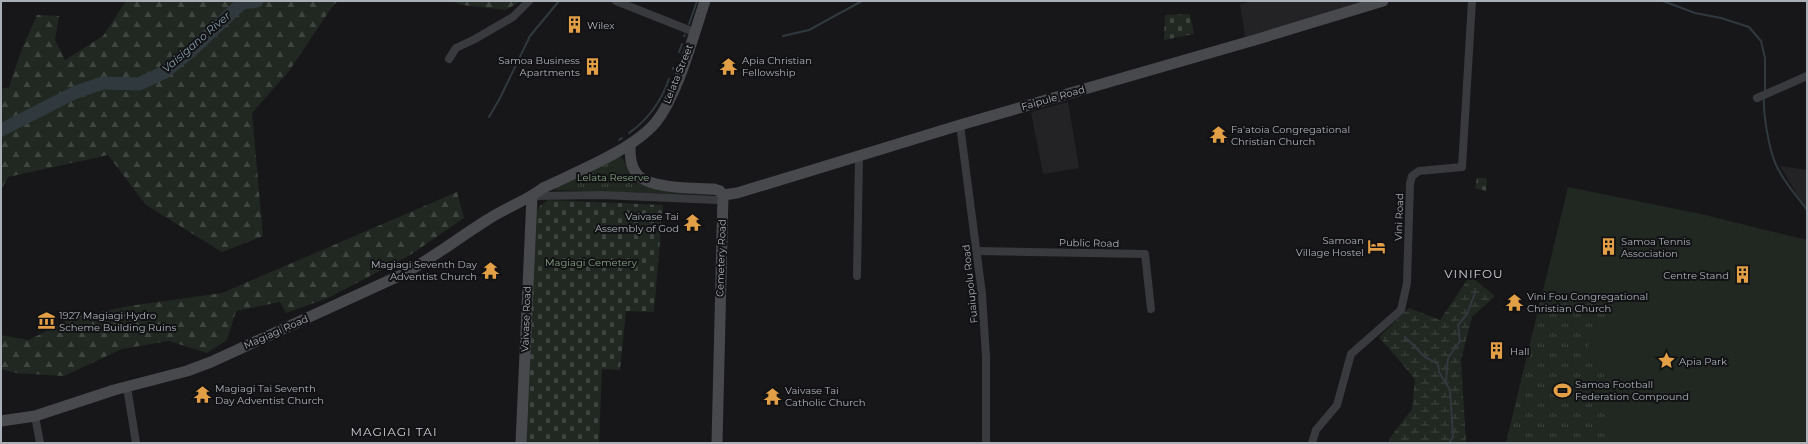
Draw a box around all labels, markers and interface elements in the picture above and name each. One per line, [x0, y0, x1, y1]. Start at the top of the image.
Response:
water label: Vaisigano River [159, 8, 233, 75]
building icon: Wilex [564, 15, 584, 35]
place label: Wilex [587, 19, 615, 32]
street label: Lelata Street [660, 42, 696, 106]
place label: Samoa Business Apartments [498, 54, 580, 79]
place label: Apia Christian Fellowship [742, 54, 812, 79]
building icon: Samoa Business Apartments [583, 56, 603, 76]
temple icon: Apia Christian Fellowship [719, 56, 739, 76]
street label: Faipule Road [1020, 83, 1086, 113]
place label: Fa'atoia Congregational Christian Church [1231, 123, 1350, 148]
temple icon: Fa'atoia Congregational Christian Church [1208, 125, 1228, 145]
park label: Lelata Reserve [577, 171, 649, 184]
street label: Vini Road [1392, 193, 1406, 241]
place label: Vaivase Tai Assembly of God [595, 210, 679, 235]
temple icon: Vaivase Tai Assembly of God [682, 212, 702, 232]
street label: Cemetery Road [713, 219, 729, 297]
place label: Samoan Village Hostel [1296, 234, 1364, 259]
place label: Samoa Tennis Association [1621, 235, 1691, 260]
street label: Public Road [1059, 236, 1119, 250]
hotel icon: Samoan Village Hostel [1367, 236, 1387, 256]
building icon: Samoa Tennis Association [1598, 237, 1618, 257]
street label: Fuaiupolu Road [959, 244, 981, 324]
park label: Magiagi Cemetery [545, 256, 638, 269]
place label: Magiagi Seventh Day Adventist Church [371, 258, 478, 283]
temple icon: Magiagi Seventh Day Adventist Church [480, 260, 500, 280]
building icon: Centre Stand [1732, 265, 1752, 285]
district label: VINIFOU [1444, 266, 1504, 281]
place label: Centre Stand [1663, 269, 1729, 282]
street label: Vaivase Road [518, 286, 534, 352]
place label: Vini Fou Congregational Christian Church [1527, 290, 1648, 315]
temple icon: Vini Fou Congregational Christian Church [1504, 292, 1524, 312]
place label: 1927 Magiagi Hydro Scheme Building Ruins [59, 309, 177, 334]
museum icon: 1927 Magiagi Hydro Scheme Building Ruins [36, 311, 56, 331]
street label: Magiagi Road [242, 312, 310, 352]
building icon: Hall [1487, 341, 1507, 361]
place label: Hall [1510, 345, 1529, 358]
place icon: Apia Park [1656, 351, 1676, 371]
place label: Apia Park [1679, 355, 1727, 368]
place label: Samoa Football Federation Compound [1575, 378, 1689, 403]
sports icon: Samoa Football Federation Compound [1552, 380, 1572, 400]
place label: Magiagi Tai Seventh Day Adventist Church [215, 382, 324, 407]
temple icon: Magiagi Tai Seventh Day Adventist Church [192, 384, 212, 404]
place label: Vaivase Tai Catholic Church [785, 384, 865, 409]
temple icon: Vaivase Tai Catholic Church [762, 386, 782, 406]
district label: MAGIAGI TAI [350, 424, 438, 439]

